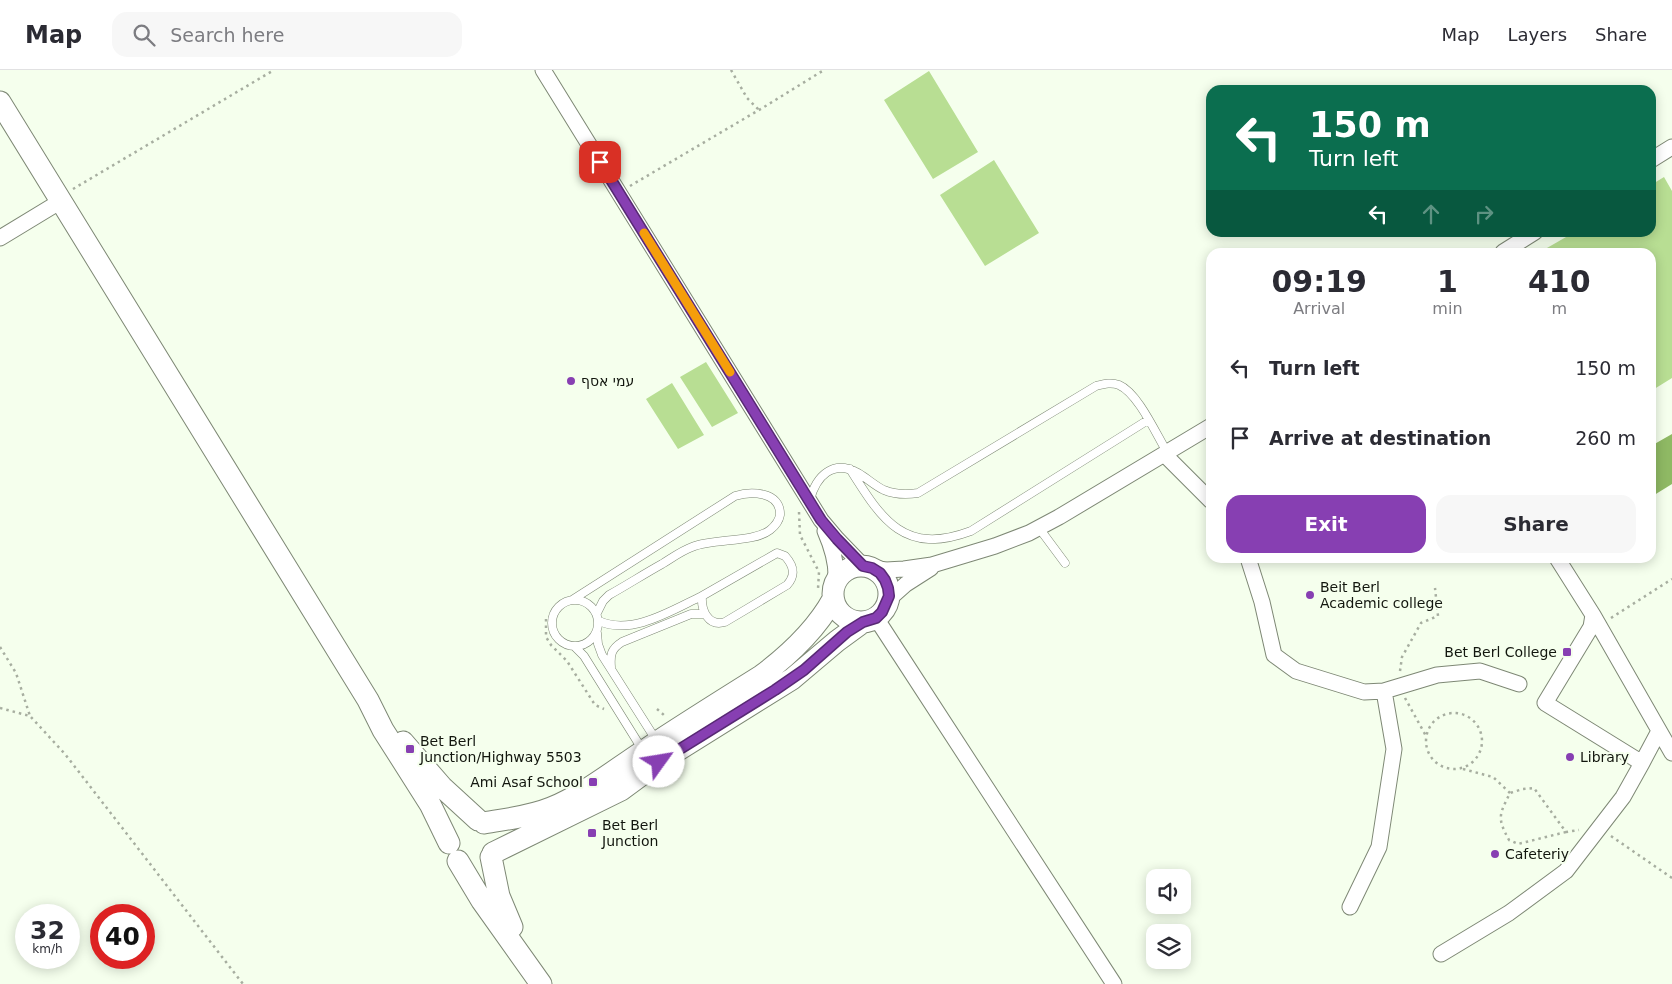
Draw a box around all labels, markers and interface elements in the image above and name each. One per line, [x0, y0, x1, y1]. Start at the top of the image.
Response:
search box [112, 12, 462, 57]
text: Map [25, 21, 82, 49]
icon: search [130, 21, 158, 49]
text: Search here [170, 24, 284, 46]
text: Map [1441, 24, 1479, 45]
text: Layers [1507, 24, 1567, 45]
text: Share [1595, 24, 1647, 45]
icon: left [1226, 105, 1291, 170]
text: 150 m [1309, 105, 1431, 145]
pin [579, 141, 621, 183]
text: Turn left [1309, 146, 1398, 171]
icon: arrive [586, 148, 614, 176]
icon: left [1364, 200, 1392, 228]
icon: ahead [1417, 200, 1445, 228]
icon: right [1470, 200, 1498, 228]
text: 09:19 [1271, 264, 1367, 299]
text: 1 [1437, 264, 1458, 299]
text: 410 [1528, 264, 1591, 299]
text: Arrival [1293, 299, 1345, 318]
text: min [1432, 299, 1463, 318]
text: m [1551, 299, 1567, 318]
icon: left [1226, 354, 1254, 382]
text: Turn left [1269, 357, 1360, 379]
text: 150 m [1575, 357, 1636, 379]
place label: עמי אסף [581, 373, 634, 389]
marker: עמי אסף [565, 375, 577, 387]
icon: arrive [1226, 424, 1254, 452]
text: Arrive at destination [1269, 427, 1491, 449]
text: 260 m [1575, 427, 1636, 449]
button: Exit [1226, 495, 1426, 553]
button: Share [1436, 495, 1636, 553]
place label: Beit Berl Academic college [1320, 579, 1443, 611]
marker: Beit Berl Academic college [1304, 589, 1316, 601]
place label: Bet Berl College [1444, 644, 1557, 660]
marker: Bet Berl College [1561, 646, 1573, 658]
place label: Bet Berl Junction/Highway 5503 [419, 733, 582, 765]
position arrow [632, 735, 684, 787]
marker: Bet Berl Junction/Highway 5503 [404, 743, 416, 755]
place label: Library [1580, 749, 1629, 765]
marker: Library [1564, 751, 1576, 763]
place label: Ami Asaf School [470, 774, 583, 790]
marker: Ami Asaf School [587, 776, 599, 788]
place label: Bet Berl Junction [601, 817, 658, 849]
marker: Bet Berl Junction [586, 827, 598, 839]
place label: Cafeteriy [1505, 846, 1569, 862]
marker: Cafeteriy [1489, 848, 1501, 860]
map controls [1146, 869, 1191, 969]
button: sound [1146, 869, 1191, 914]
speed limit sign: 40 [90, 904, 155, 969]
text: 32 [30, 916, 65, 945]
button: layers [1146, 924, 1191, 969]
text: km/h [32, 942, 63, 956]

